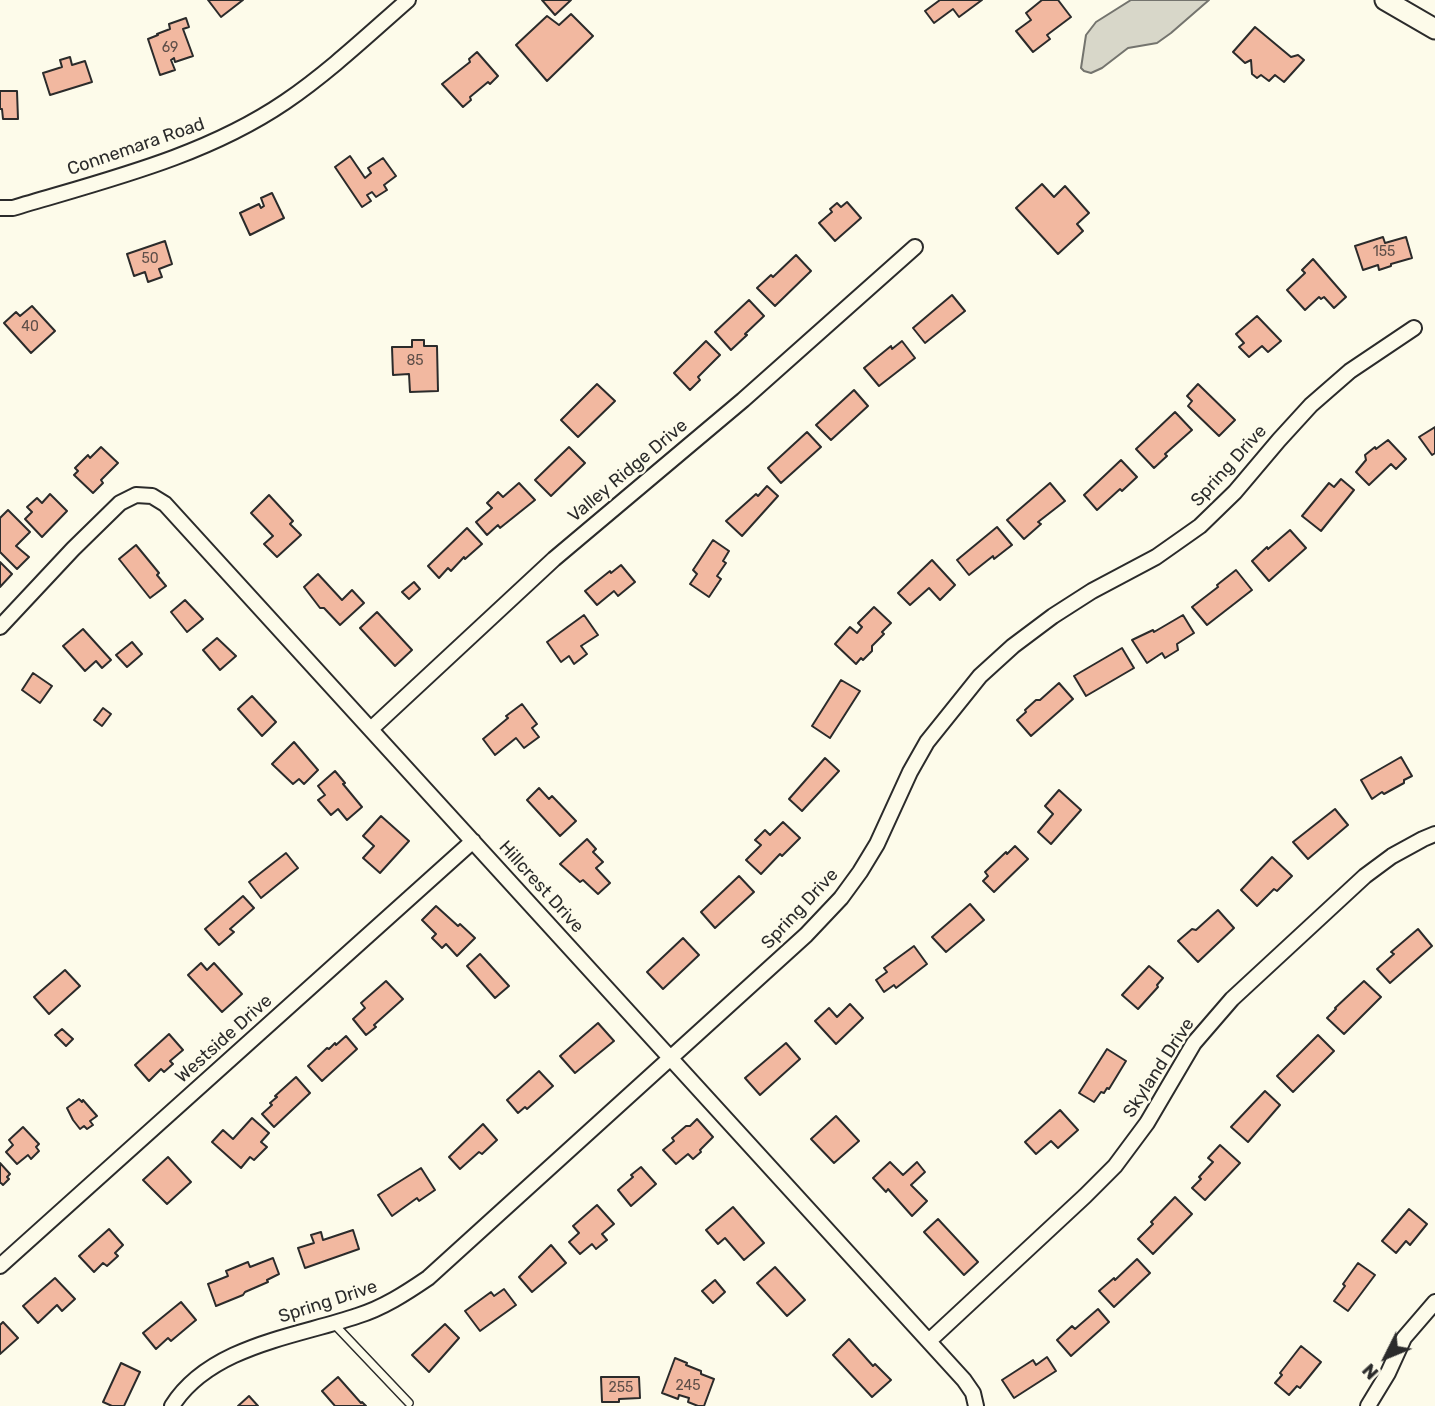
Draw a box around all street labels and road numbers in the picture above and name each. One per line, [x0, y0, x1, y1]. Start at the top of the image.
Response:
street label: Connemara Road [64, 113, 208, 181]
street label: Valley Ridge Drive [564, 415, 692, 527]
street label: Spring Drive [1187, 421, 1271, 511]
street label: Hillcrest Drive [494, 836, 588, 938]
street label: Spring Drive [757, 864, 843, 954]
street label: Westside Drive [171, 990, 277, 1088]
street label: Skyland Drive [1119, 1014, 1199, 1122]
street label: Spring Drive [276, 1276, 380, 1328]

